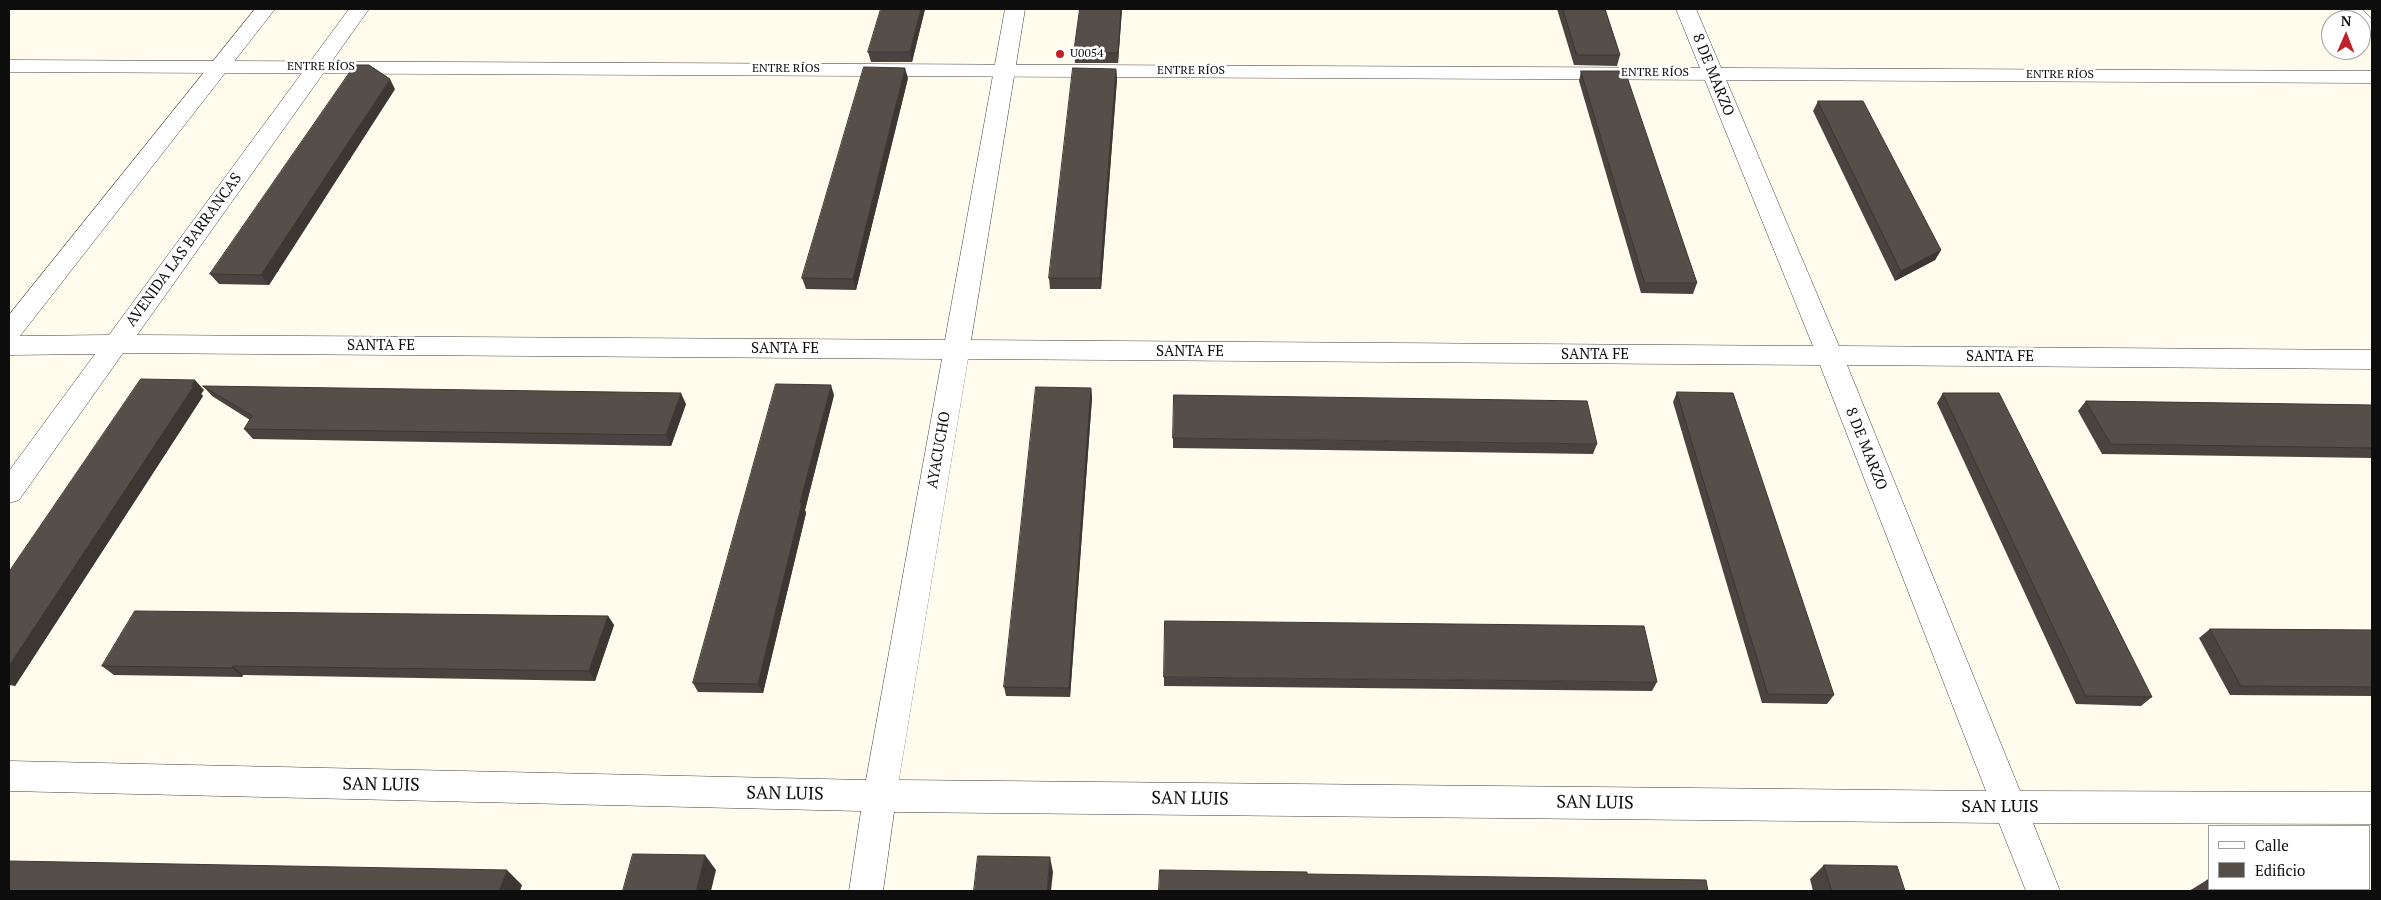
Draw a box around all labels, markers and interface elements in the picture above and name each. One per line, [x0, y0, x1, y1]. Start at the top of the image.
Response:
north arrow [2321, 10, 2371, 60]
text: N [2341, 11, 2352, 30]
street label: 8 DE MARZO [1688, 31, 1738, 119]
place label: U0054 [1070, 47, 1104, 61]
marker: U0054 [1054, 48, 1066, 60]
street label: ENTRE RÍOS [287, 60, 355, 74]
street label: ENTRE RÍOS [752, 62, 820, 76]
street label: ENTRE RÍOS [1157, 64, 1225, 78]
street label: ENTRE RÍOS [1621, 66, 1689, 80]
street label: ENTRE RÍOS [2026, 68, 2094, 82]
street label: AVENIDA LAS BARRANCAS [122, 170, 246, 330]
street label: SANTA FE [347, 337, 415, 355]
street label: SANTA FE [751, 340, 819, 358]
street label: SANTA FE [1156, 343, 1224, 361]
street label: SANTA FE [1561, 346, 1629, 364]
street label: SANTA FE [1966, 348, 2034, 366]
street label: 8 DE MARZO [1841, 405, 1891, 493]
street label: AYACUCHO [923, 410, 955, 490]
street label: SAN LUIS [342, 774, 420, 796]
street label: SAN LUIS [746, 783, 824, 805]
street label: SAN LUIS [1151, 788, 1229, 810]
street label: SAN LUIS [1556, 792, 1634, 814]
street label: SAN LUIS [1961, 796, 2039, 818]
legend [2208, 825, 2371, 890]
text: Calle [2255, 835, 2289, 855]
text: Edificio [2255, 860, 2305, 880]

